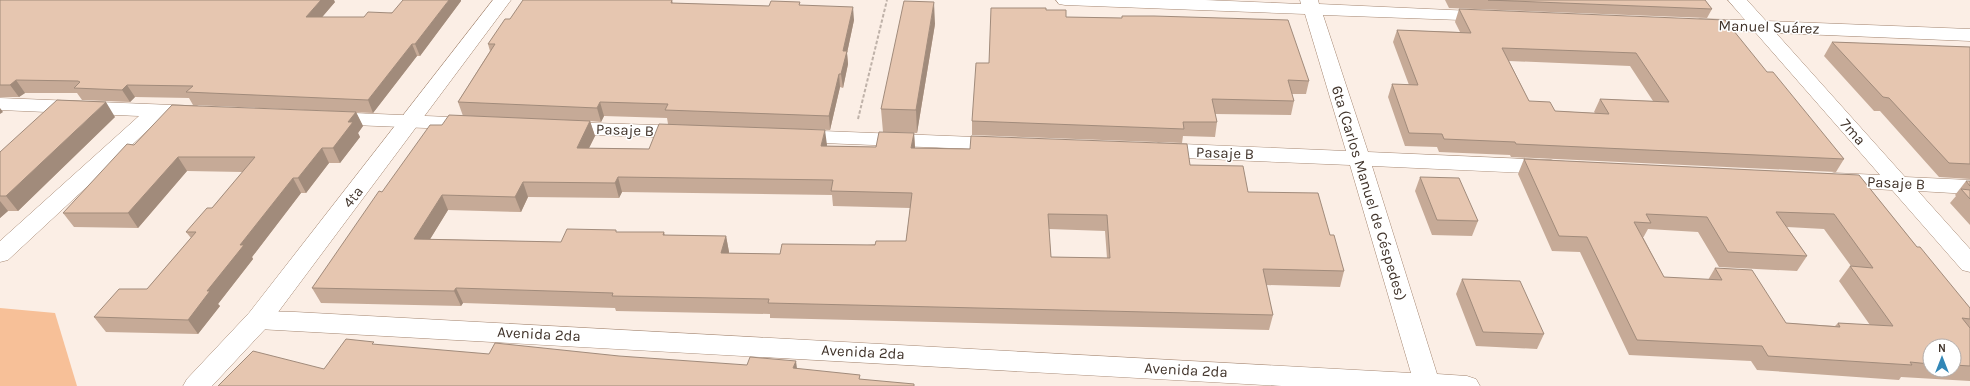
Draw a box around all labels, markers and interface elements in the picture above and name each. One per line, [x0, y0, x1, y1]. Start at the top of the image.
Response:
street label: Manuel Suárez [1718, 16, 1820, 38]
street label: 6ta (Carlos Manuel de Céspedes) [1328, 83, 1410, 303]
street label: 7ma [1837, 115, 1869, 149]
street label: Pasaje B [596, 120, 654, 140]
street label: Pasaje B [1196, 143, 1254, 163]
street label: Pasaje B [1867, 172, 1925, 194]
street label: 4ta [339, 183, 367, 211]
street label: Avenida 2da [497, 323, 581, 345]
north arrow [1922, 338, 1962, 378]
street label: Avenida 2da [821, 341, 905, 363]
text: N [1938, 342, 1946, 355]
street label: Avenida 2da [1144, 359, 1228, 381]

